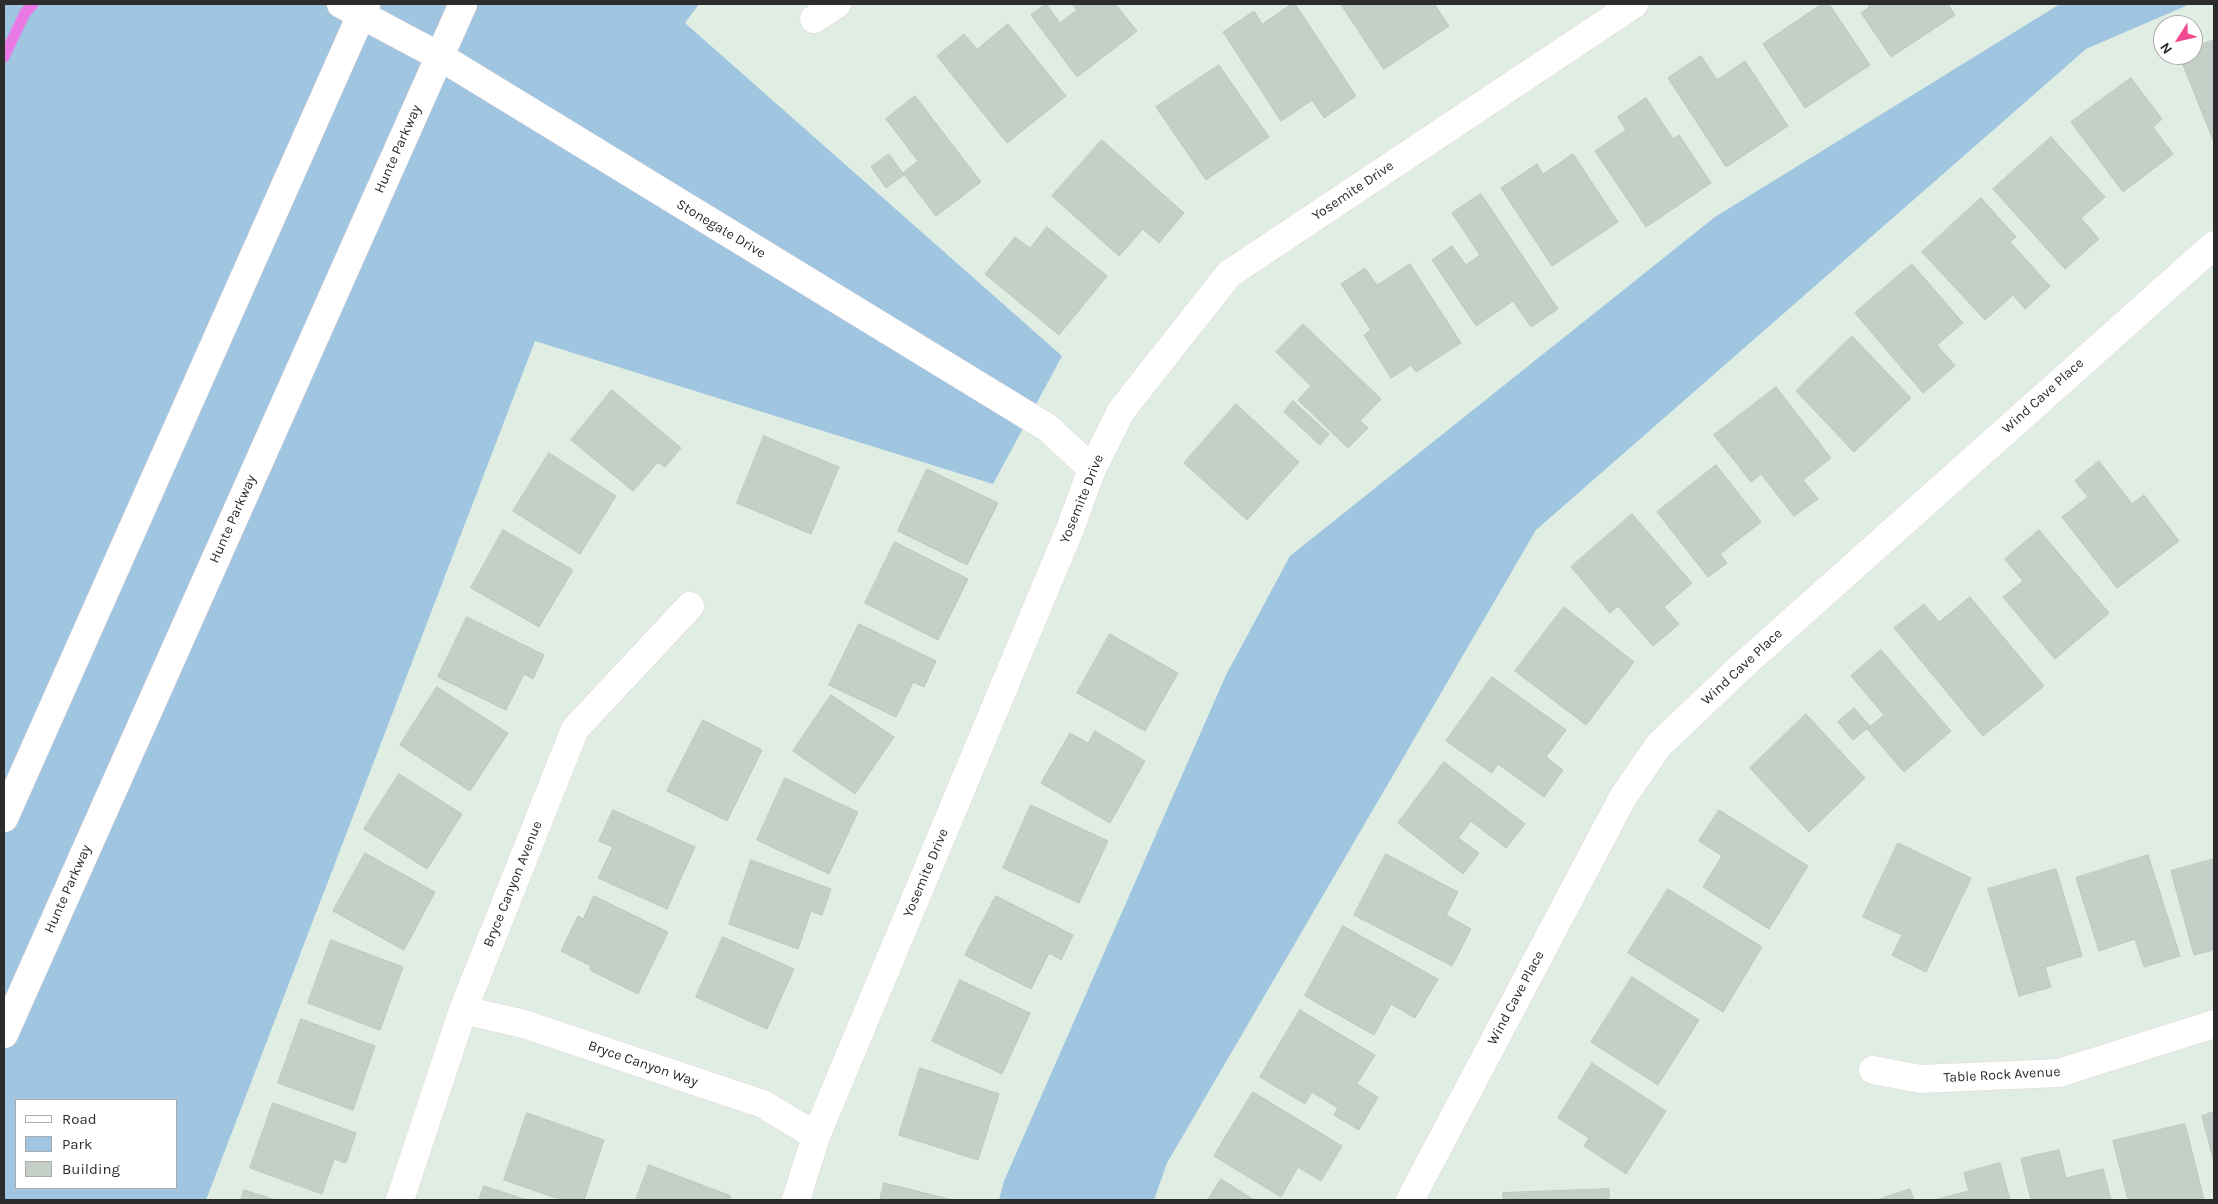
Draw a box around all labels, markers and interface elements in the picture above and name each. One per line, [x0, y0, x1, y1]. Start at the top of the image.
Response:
north arrow [2153, 15, 2203, 65]
text: N [2156, 39, 2176, 57]
street label: Hunte Parkway [371, 102, 425, 196]
street label: Yosemite Drive [1309, 158, 1397, 224]
street label: Stonegate Drive [673, 196, 769, 262]
street label: Wind Cave Place [1999, 355, 2087, 437]
street label: Yosemite Drive [1056, 452, 1108, 546]
street label: Hunte Parkway [206, 472, 260, 566]
street label: Wind Cave Place [1698, 625, 1786, 709]
street label: Bryce Canyon Avenue [480, 818, 546, 950]
street label: Yosemite Drive [900, 826, 952, 920]
street label: Hunte Parkway [41, 842, 95, 936]
street label: Wind Cave Place [1484, 948, 1548, 1048]
street label: Bryce Canyon Way [586, 1037, 700, 1091]
street label: Table Rock Avenue [1943, 1064, 2061, 1086]
legend [15, 1099, 178, 1189]
text: Road [62, 1110, 97, 1128]
text: Park [62, 1135, 92, 1153]
text: Building [62, 1160, 120, 1178]

